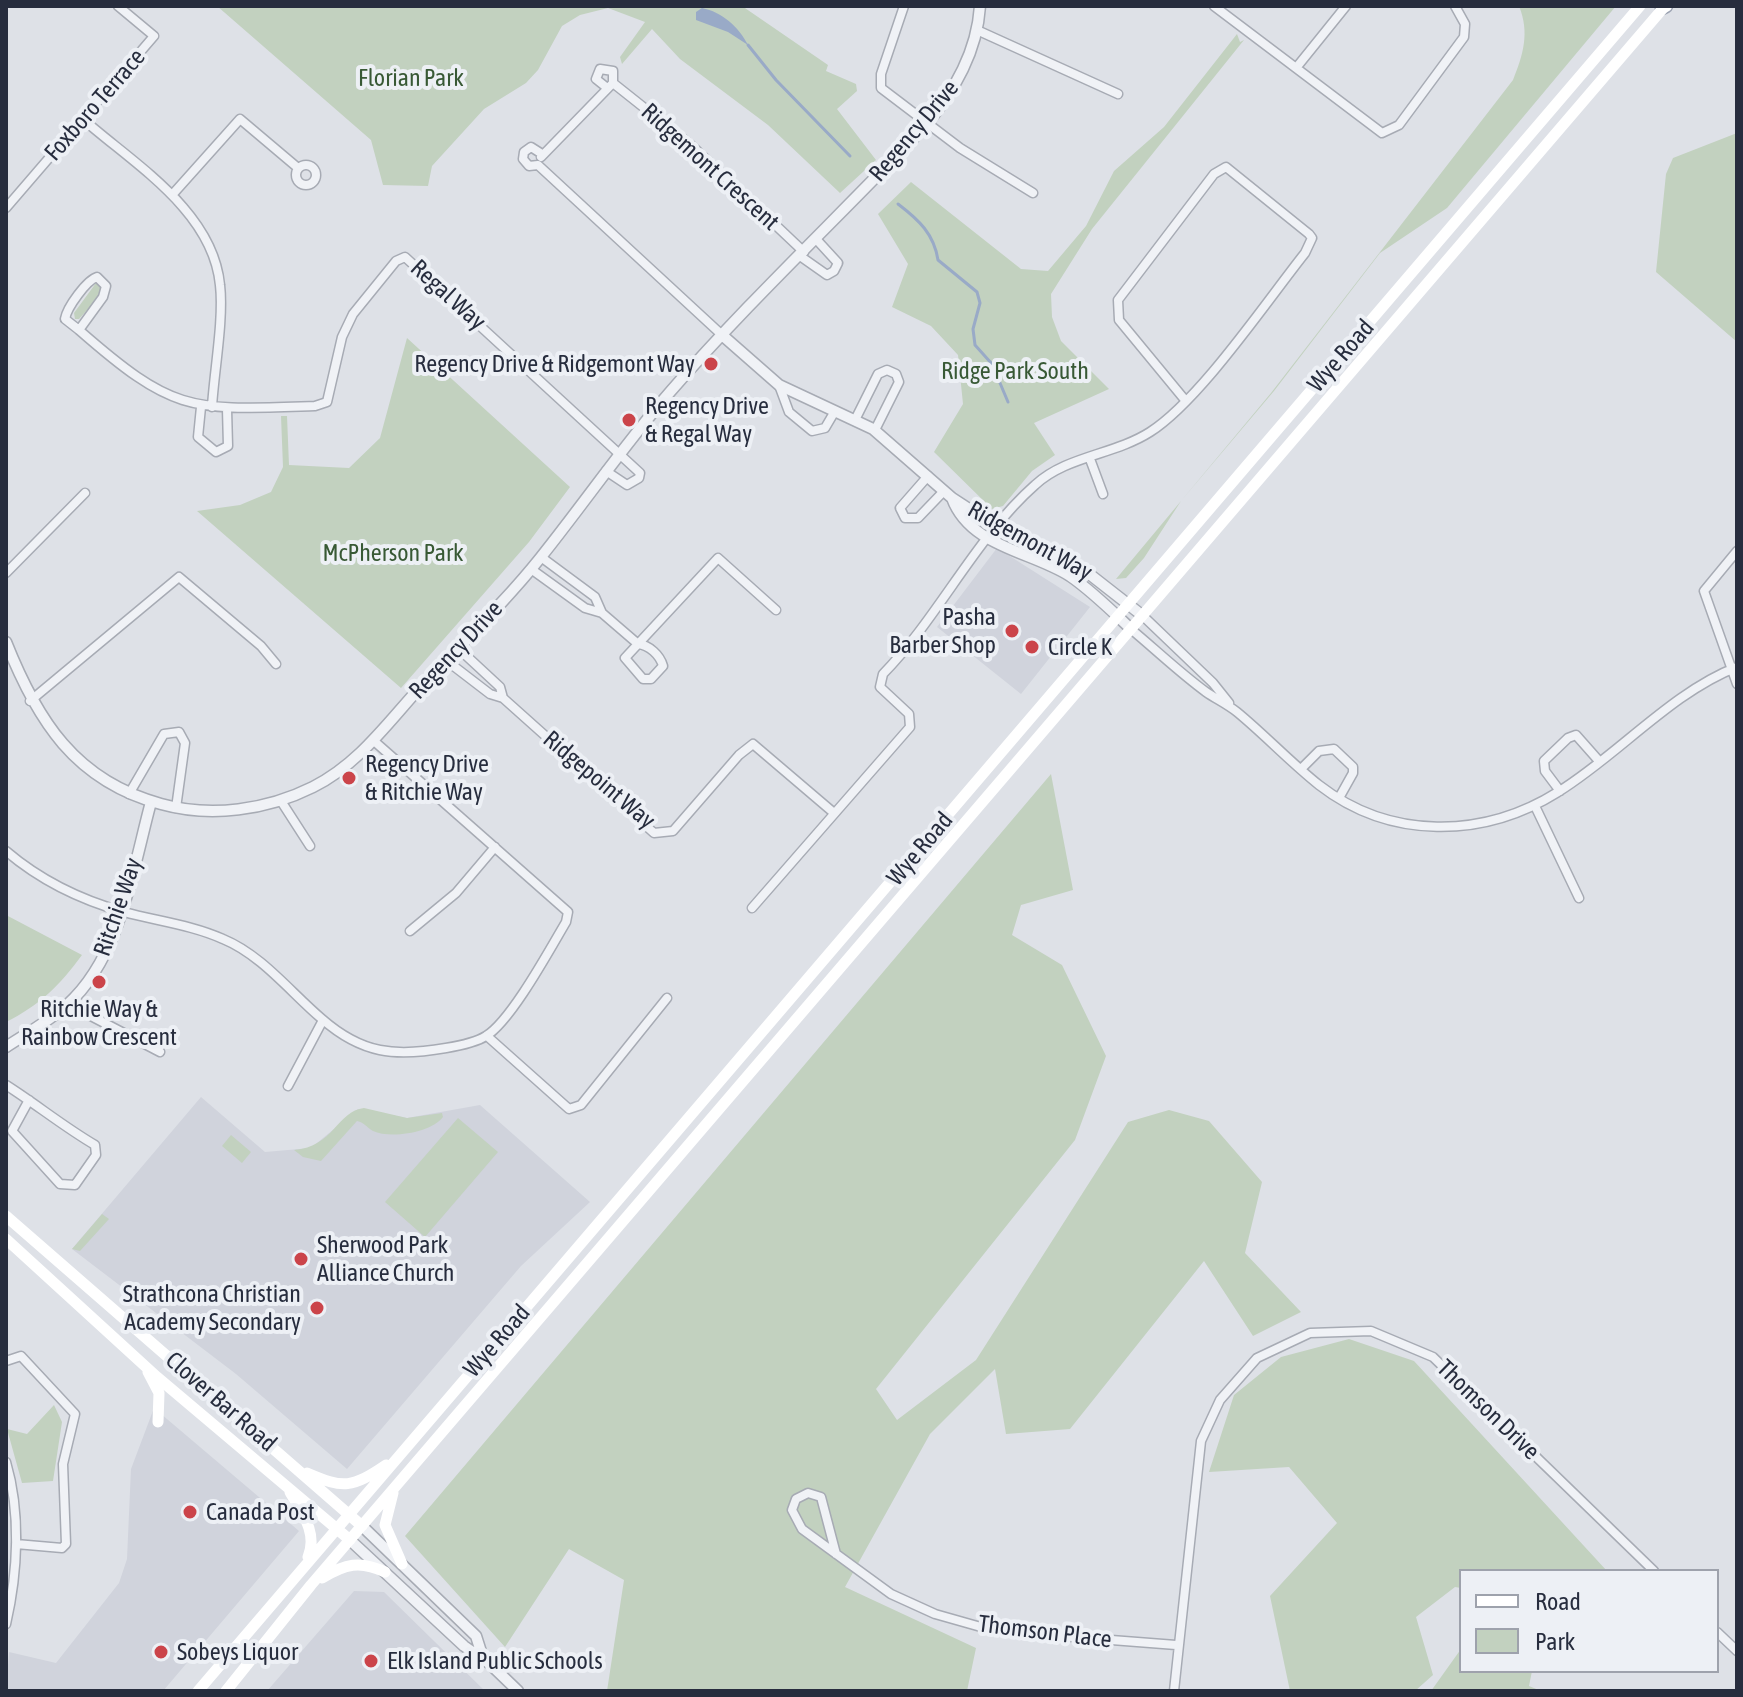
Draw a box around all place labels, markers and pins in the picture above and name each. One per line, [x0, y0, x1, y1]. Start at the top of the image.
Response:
place label: Regency Drive & Ridgemont Way [414, 350, 695, 378]
marker: Regency Drive & Ridgemont Way [702, 355, 720, 373]
place label: Regency Drive & Regal Way [645, 392, 769, 448]
marker: Regency Drive & Regal Way [620, 411, 638, 429]
place label: Pasha Barber Shop [889, 603, 996, 659]
marker: Pasha Barber Shop [1003, 622, 1021, 640]
place label: Circle K [1048, 633, 1112, 661]
marker: Circle K [1023, 638, 1041, 656]
place label: Regency Drive & Ritchie Way [365, 750, 489, 806]
marker: Regency Drive & Ritchie Way [340, 769, 358, 787]
marker: Ritchie Way & Rainbow Crescent [90, 973, 108, 991]
place label: Ritchie Way & Rainbow Crescent [21, 995, 177, 1051]
place label: Sherwood Park Alliance Church [317, 1231, 454, 1287]
marker: Sherwood Park Alliance Church [292, 1250, 310, 1268]
place label: Strathcona Christian Academy Secondary [123, 1280, 301, 1336]
marker: Strathcona Christian Academy Secondary [308, 1299, 326, 1317]
place label: Canada Post [206, 1498, 315, 1526]
marker: Canada Post [181, 1503, 199, 1521]
place label: Sobeys Liquor [177, 1638, 298, 1666]
marker: Sobeys Liquor [152, 1643, 170, 1661]
place label: Elk Island Public Schools [387, 1647, 603, 1675]
marker: Elk Island Public Schools [362, 1652, 380, 1670]

